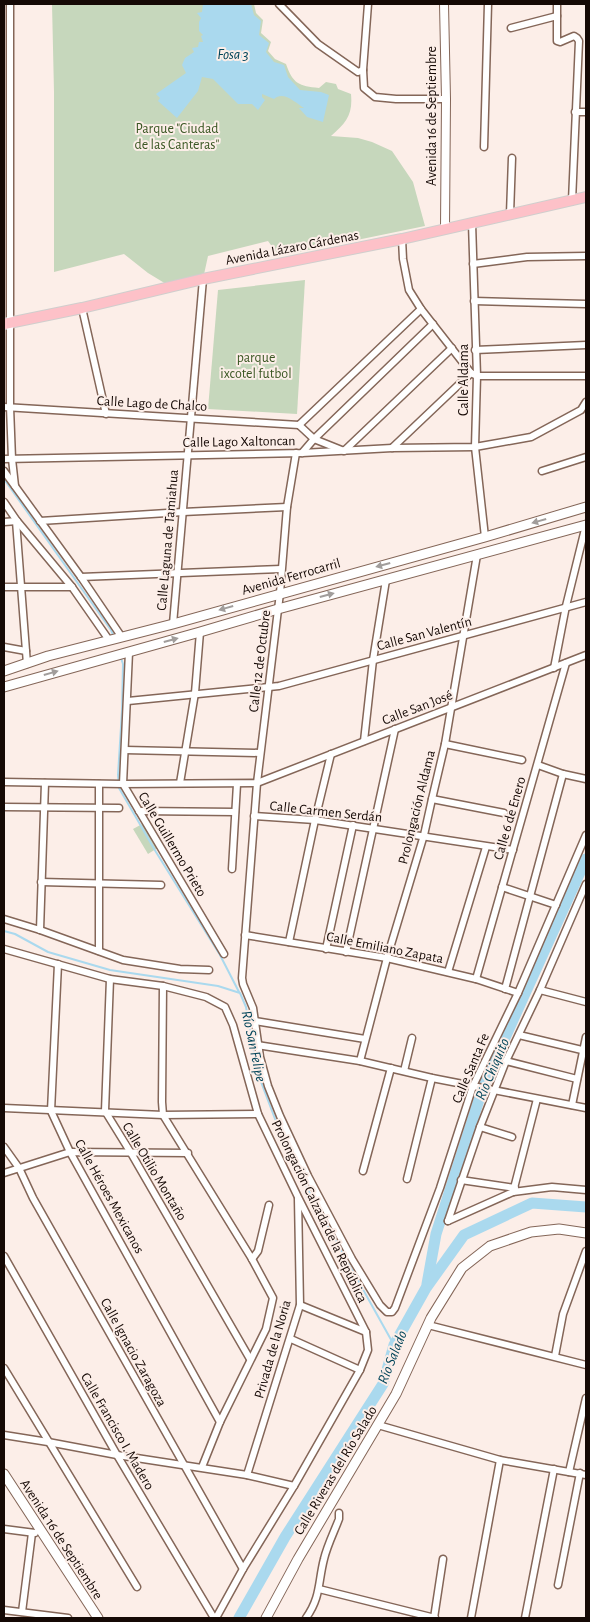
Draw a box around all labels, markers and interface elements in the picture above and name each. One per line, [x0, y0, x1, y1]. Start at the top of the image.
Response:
street label: Avenida 16 de Septiembre [425, 46, 439, 186]
water label: Fosa 3 [217, 47, 249, 62]
park label: Parque "Ciudad de las Canteras" [135, 122, 220, 152]
street label: Avenida Lázaro Cárdenas [224, 228, 360, 268]
street label: Calle Aldama [457, 343, 471, 416]
park label: parque ixcotel futbol [220, 351, 292, 381]
street label: Calle Lago de Chalco [96, 394, 208, 414]
street label: Calle Lago Xaltoncan [182, 434, 296, 450]
street label: Calle Laguna de Tamiahua [155, 468, 181, 611]
one-way arrow [532, 518, 547, 526]
street label: Avenida Ferrocarril [240, 556, 342, 598]
one-way arrow [375, 561, 390, 569]
one-way arrow [320, 591, 335, 599]
one-way arrow [219, 605, 234, 613]
street label: Calle 12 de Octubre [247, 609, 273, 713]
street label: Calle San Valentín [375, 615, 473, 653]
one-way arrow [164, 636, 179, 644]
one-way arrow [43, 669, 58, 677]
street label: Calle San José [380, 688, 454, 728]
street label: Prolongación Aldama [396, 748, 438, 866]
street label: Calle 6 de Enero [491, 775, 529, 862]
street label: Calle Guillermo Prieto [136, 790, 209, 899]
street label: Calle Carmen Serdán [269, 799, 383, 825]
street label: Calle Emiliano Zapata [325, 930, 445, 966]
water label: Río San Felipe [239, 1009, 268, 1083]
street label: Calle Santa Fe [450, 1031, 492, 1105]
water label: Rio Chiquito [473, 1036, 512, 1102]
street label: Prolongación Calzada de la República [269, 1118, 370, 1306]
street label: Calle Otilio Montaño [119, 1120, 189, 1223]
street label: Calle Héroes Mexicanos [72, 1137, 146, 1256]
street label: Calle Ignacio Zaragoza [98, 1296, 169, 1410]
street label: Privada de la Noria [252, 1298, 294, 1400]
water label: Río Salado [375, 1329, 410, 1386]
street label: Calle Francisco I. Madero [78, 1371, 156, 1493]
street label: Calle Riveras del Río Salado [292, 1403, 380, 1537]
street label: Avenida 16 de Septiembre [17, 1477, 105, 1602]

